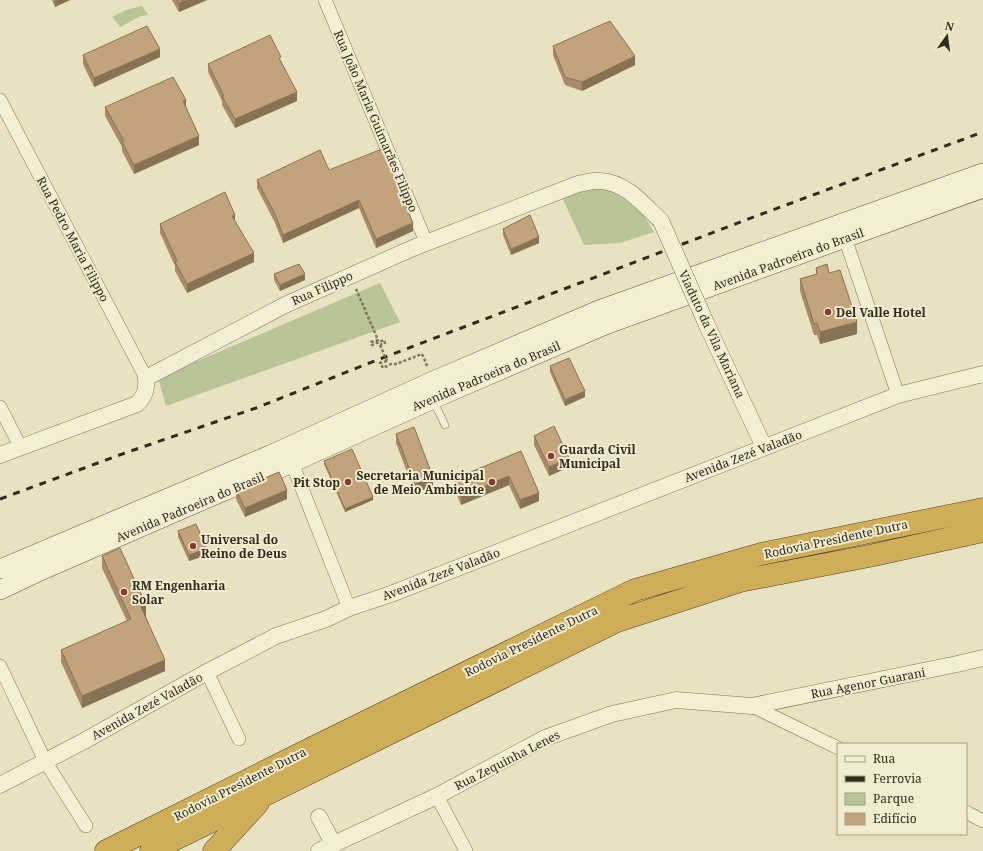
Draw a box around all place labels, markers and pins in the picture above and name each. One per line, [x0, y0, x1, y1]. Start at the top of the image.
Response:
place label: Del Valle Hotel [836, 304, 927, 321]
marker: Del Valle Hotel [823, 307, 833, 317]
place label: Guarda Civil Municipal [559, 441, 637, 472]
marker: Guarda Civil Municipal [546, 451, 556, 461]
place label: Secretaria Municipal de Meio Ambiente [356, 467, 485, 498]
place label: Pit Stop [293, 474, 340, 491]
marker: Pit Stop [343, 477, 353, 487]
marker: Secretaria Municipal de Meio Ambiente [487, 477, 497, 487]
place label: Universal do Reino de Deus [201, 531, 287, 562]
marker: Universal do Reino de Deus [188, 541, 198, 551]
place label: RM Engenharia Solar [132, 577, 225, 608]
marker: RM Engenharia Solar [119, 587, 129, 597]

